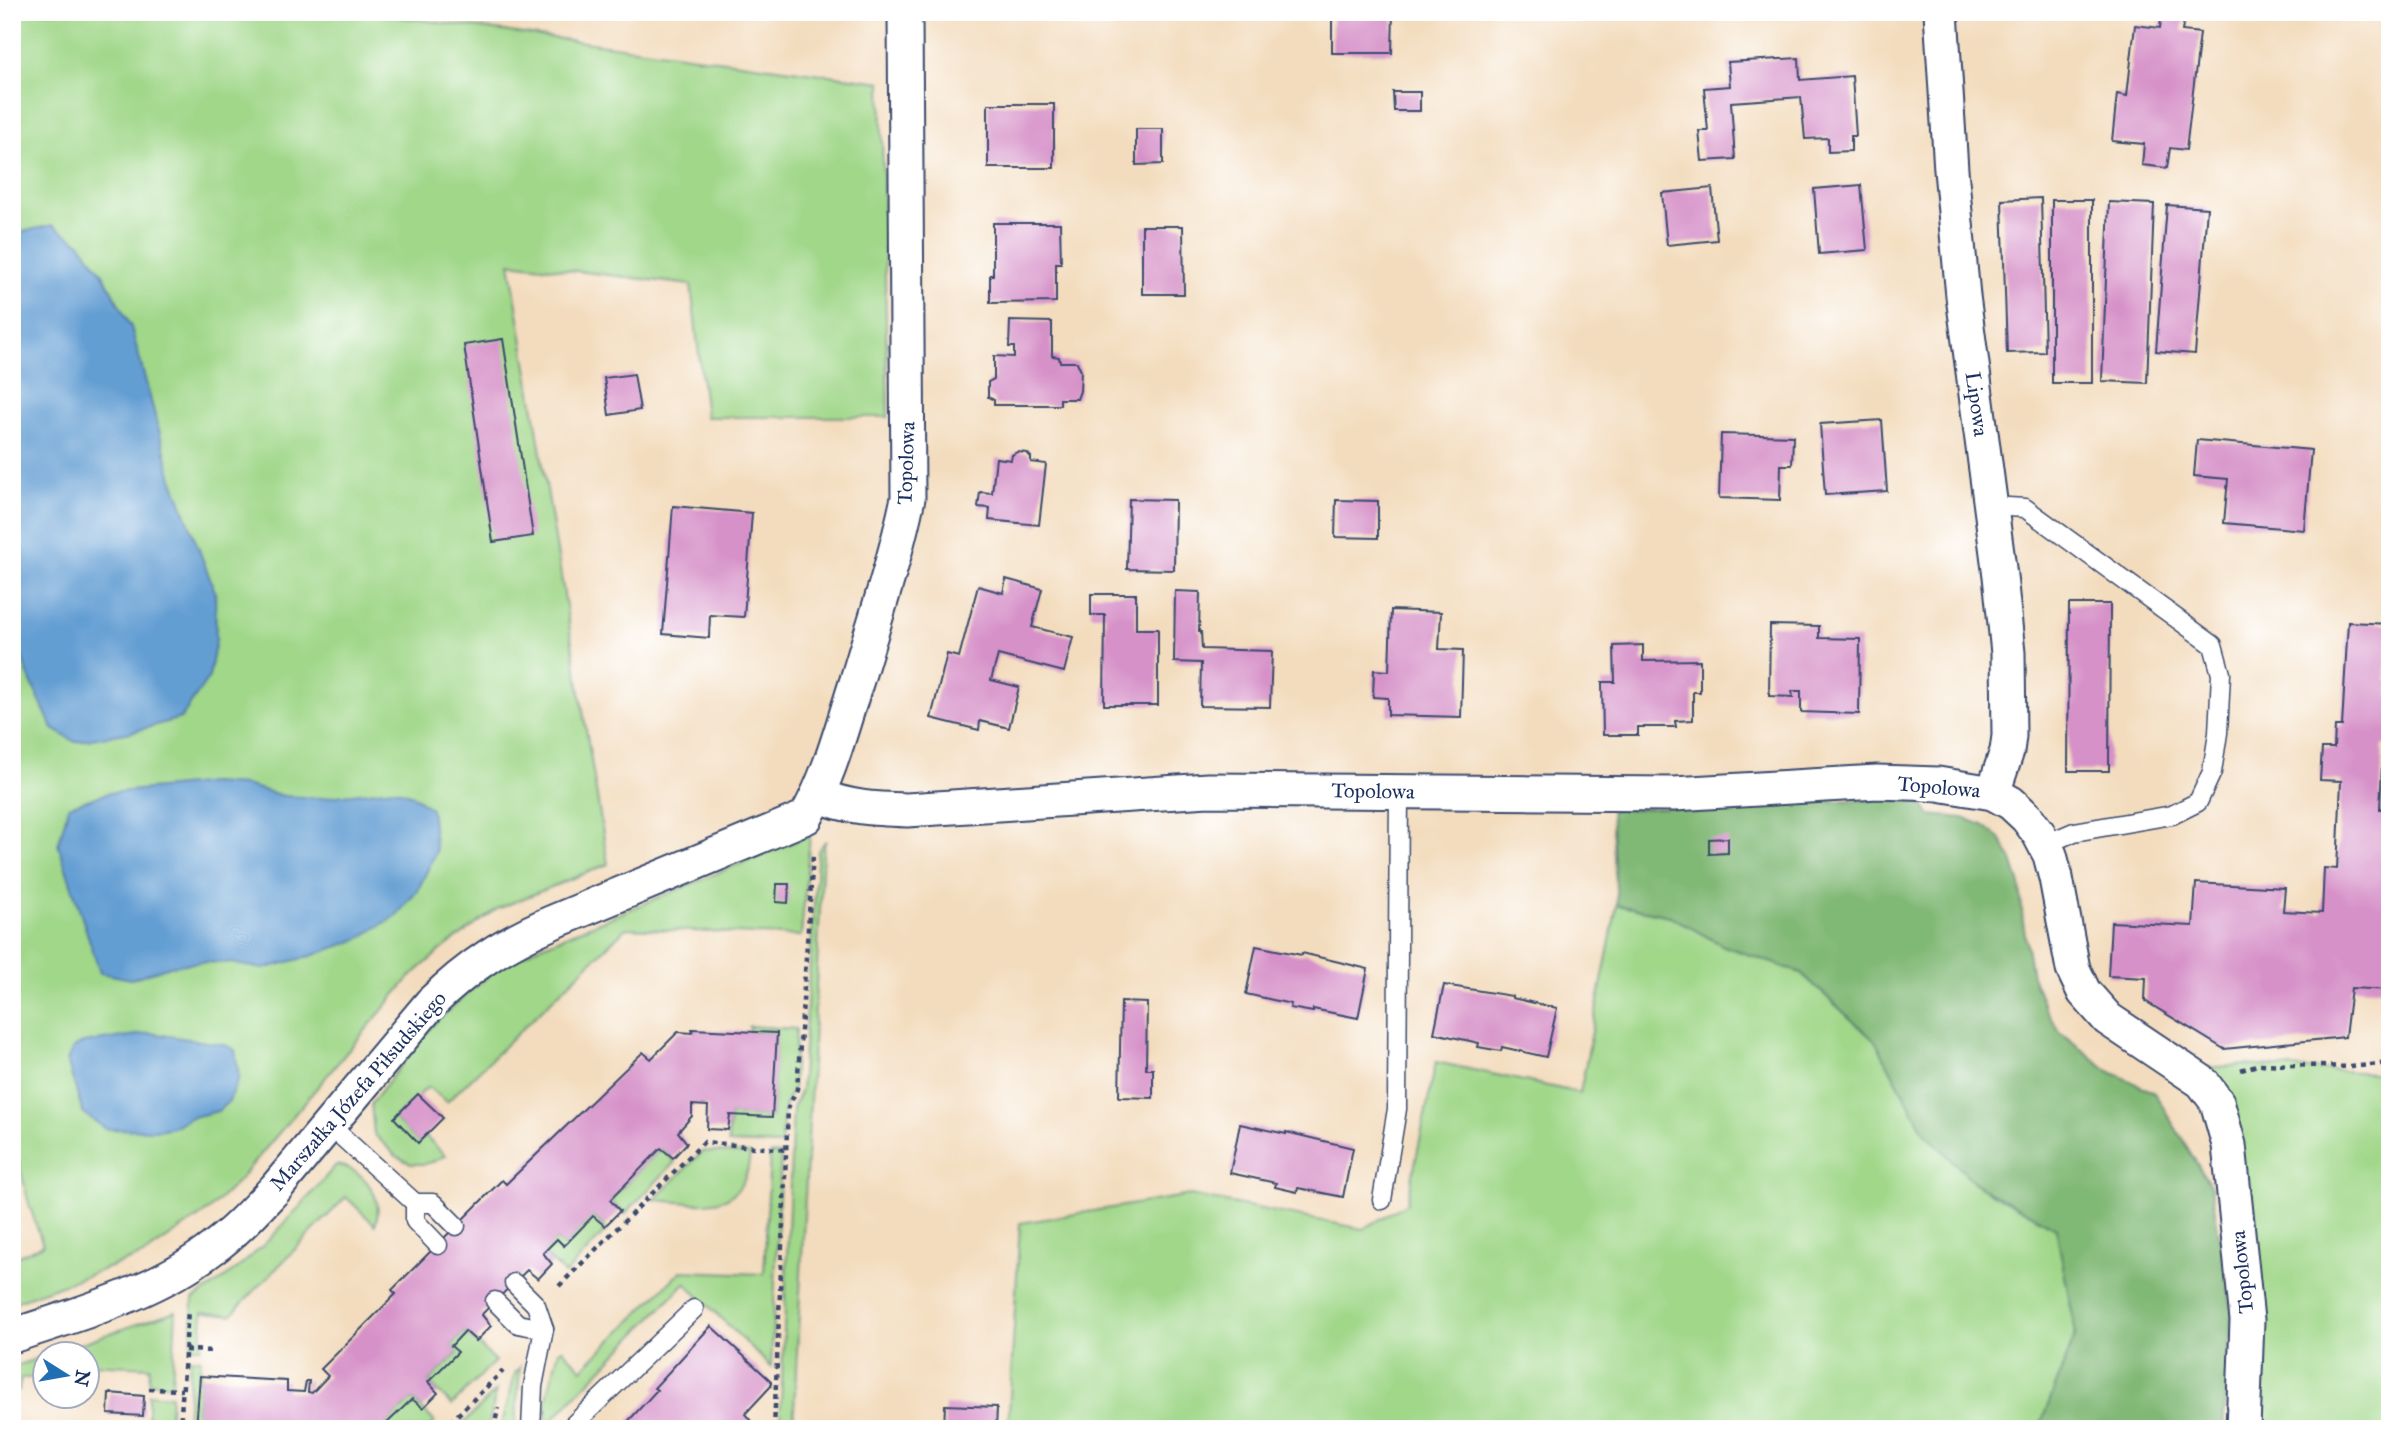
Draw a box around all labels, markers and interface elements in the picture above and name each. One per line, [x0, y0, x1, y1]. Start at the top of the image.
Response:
street label: Lipowa [1960, 370, 1994, 438]
street label: Topolowa [892, 421, 920, 505]
street label: Topolowa [1896, 770, 1982, 804]
street label: Topolowa [1331, 777, 1415, 805]
street label: Marszałka Józefa Piłsudskiego [264, 986, 452, 1196]
street label: Topolowa [2225, 1229, 2259, 1315]
north arrow [32, 1340, 102, 1410]
text: N [69, 1368, 95, 1388]

